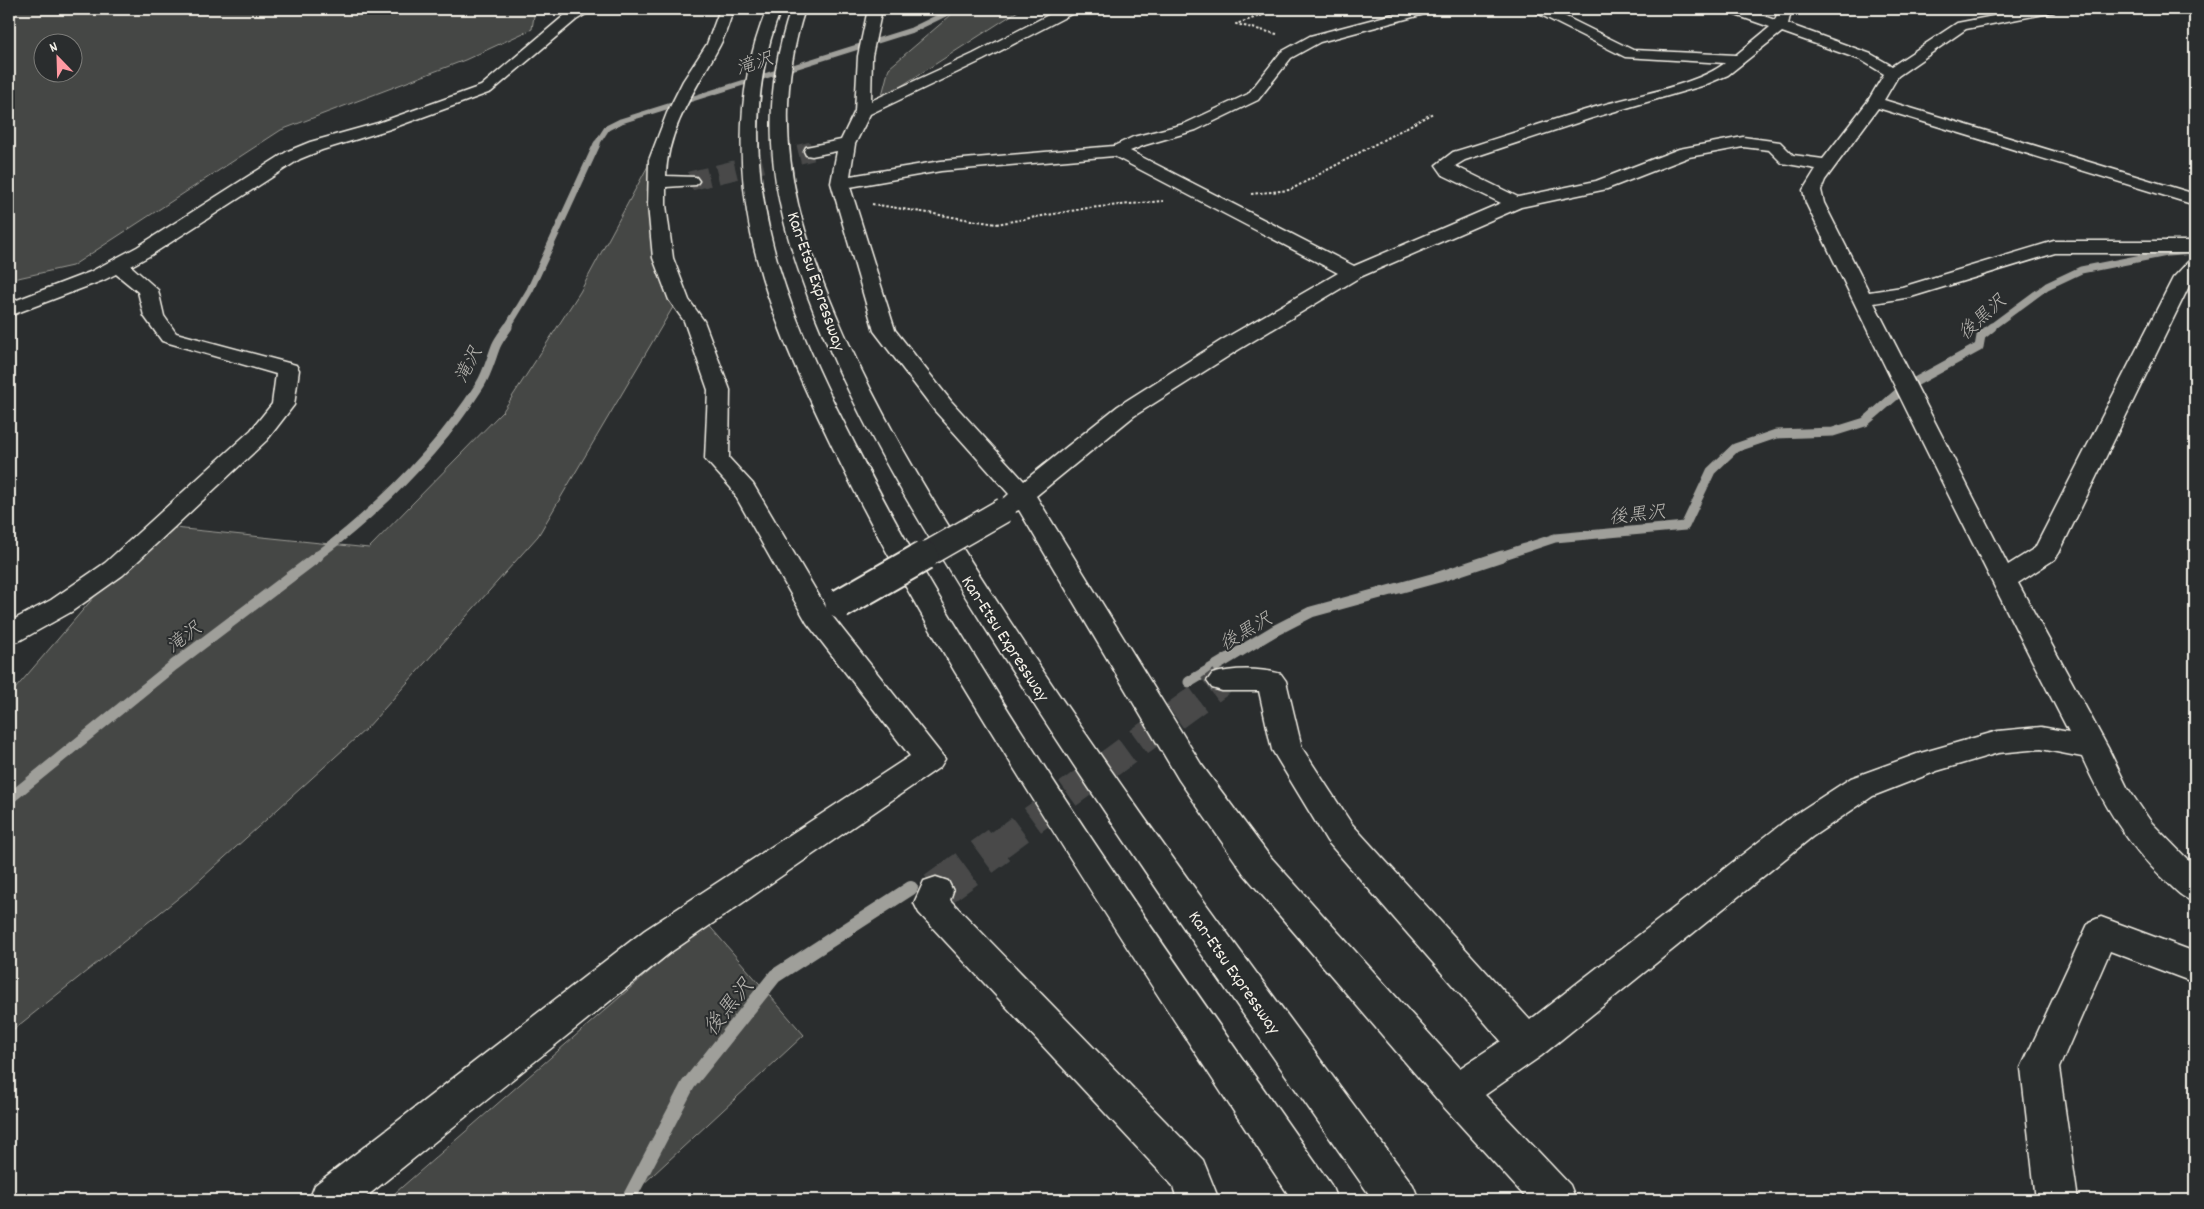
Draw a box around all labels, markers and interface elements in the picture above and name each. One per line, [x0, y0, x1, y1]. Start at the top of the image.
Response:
north arrow [32, 32, 82, 82]
text: N [47, 37, 61, 58]
water label: 滝沢 [733, 46, 778, 84]
street label: Kan-Etsu Expressway [779, 209, 850, 355]
water label: 後黒沢 [1953, 289, 2014, 348]
water label: 滝沢 [449, 342, 491, 389]
water label: 後黒沢 [1608, 500, 1668, 533]
street label: Kan-Etsu Expressway [954, 571, 1054, 708]
water label: 後黒沢 [1215, 607, 1279, 659]
water label: 滝沢 [162, 616, 209, 661]
street label: Kan-Etsu Expressway [1181, 907, 1285, 1041]
water label: 後黒沢 [697, 972, 763, 1044]

